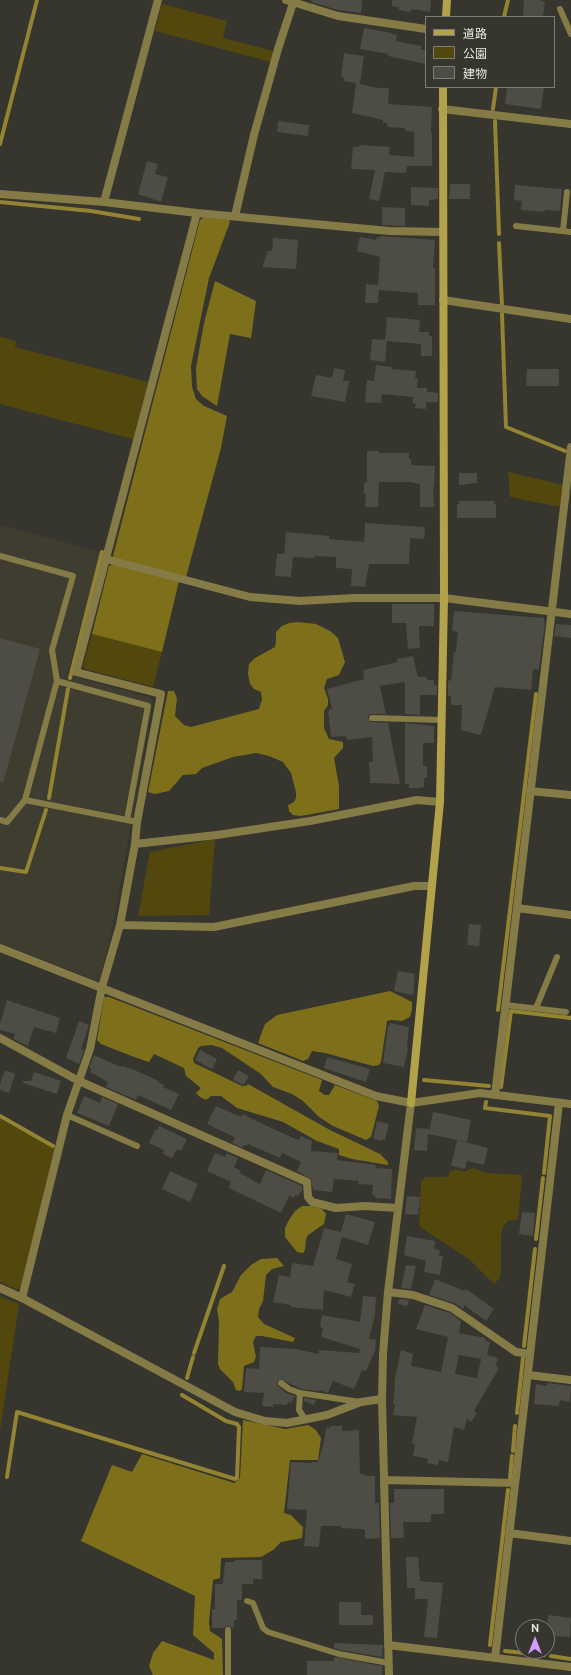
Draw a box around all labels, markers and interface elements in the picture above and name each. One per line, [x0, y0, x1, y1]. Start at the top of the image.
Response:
legend [425, 16, 555, 88]
text: 道路 [463, 27, 487, 40]
text: 公園 [463, 47, 487, 60]
text: 建物 [463, 67, 487, 80]
north arrow [515, 1619, 555, 1659]
text: N [531, 1622, 539, 1634]

